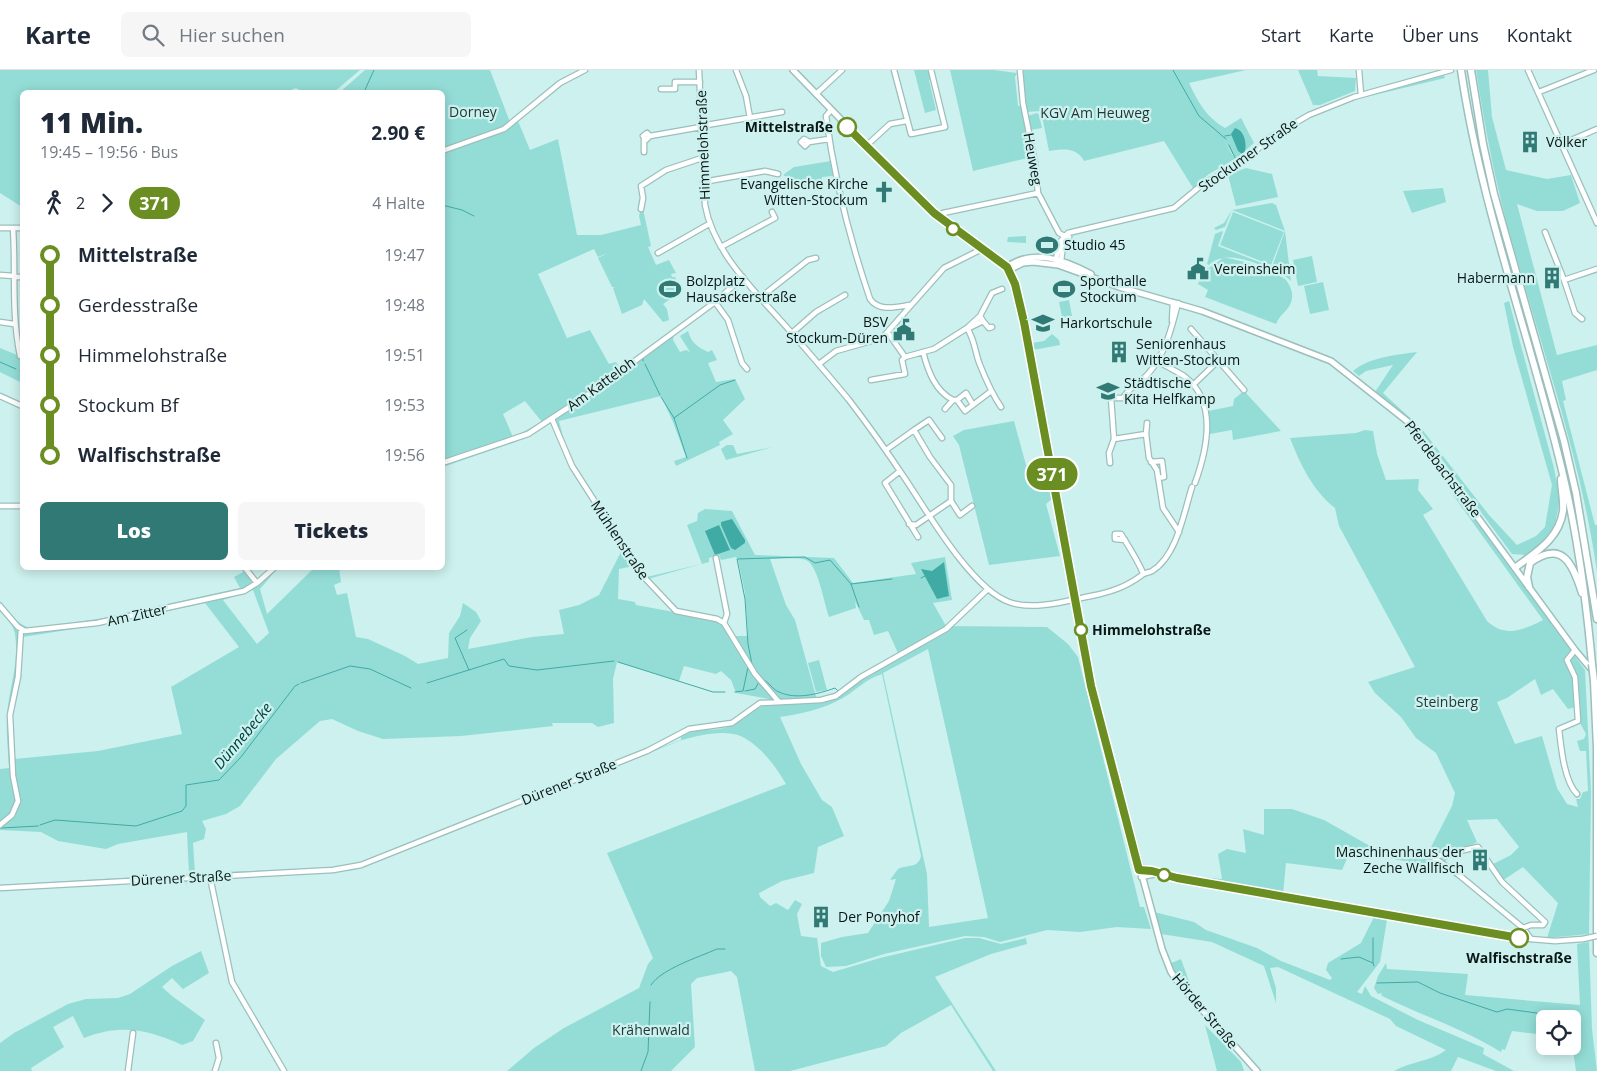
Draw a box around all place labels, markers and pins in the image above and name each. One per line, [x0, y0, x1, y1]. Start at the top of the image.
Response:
place label: Mittelstraße [745, 117, 833, 136]
marker: Mittelstraße [837, 117, 857, 137]
building icon: Völker [1517, 129, 1543, 155]
place label: Völker [1546, 132, 1588, 151]
place label: Evangelische Kirche Witten-Stockum [740, 174, 868, 209]
church icon: Evangelische Kirche Witten-Stockum [871, 179, 897, 205]
unlabelled marker [946, 222, 960, 236]
sports icon: Studio 45 [1034, 232, 1060, 258]
place label: Studio 45 [1064, 235, 1125, 254]
public building icon: Vereinsheim [1185, 256, 1211, 282]
place label: Vereinsheim [1214, 259, 1296, 278]
building icon: Habermann [1539, 265, 1565, 291]
place label: Habermann [1457, 268, 1535, 287]
place label: Bolzplatz Hausackerstraße [686, 271, 797, 306]
place label: Sporthalle Stockum [1080, 271, 1147, 306]
sports icon: Bolzplatz Hausackerstraße [657, 276, 683, 302]
sports icon: Sporthalle Stockum [1051, 276, 1077, 302]
school or university icon: Harkortschule [1030, 310, 1056, 336]
place label: BSV Stockum-Düren [786, 312, 889, 347]
place label: Harkortschule [1060, 313, 1152, 332]
public building icon: BSV Stockum-Düren [891, 317, 917, 343]
place label: Seniorenhaus Witten-Stockum [1136, 334, 1240, 369]
building icon: Seniorenhaus Witten-Stockum [1106, 339, 1132, 365]
place label: Städtische Kita Helfkamp [1124, 373, 1216, 408]
school or university icon: Städtische Kita Helfkamp [1095, 378, 1121, 404]
place label: Himmelohstraße [1092, 620, 1211, 639]
marker: Himmelohstraße [1074, 623, 1088, 637]
place label: Maschinenhaus der Zeche Wallfisch [1336, 842, 1464, 877]
building icon: Maschinenhaus der Zeche Wallfisch [1467, 847, 1493, 873]
unlabelled marker [1157, 868, 1171, 882]
building icon: Der Ponyhof [808, 904, 834, 930]
place label: Der Ponyhof [838, 907, 921, 926]
marker: Walfischstraße [1509, 928, 1529, 948]
place label: Walfischstraße [1466, 948, 1572, 967]

